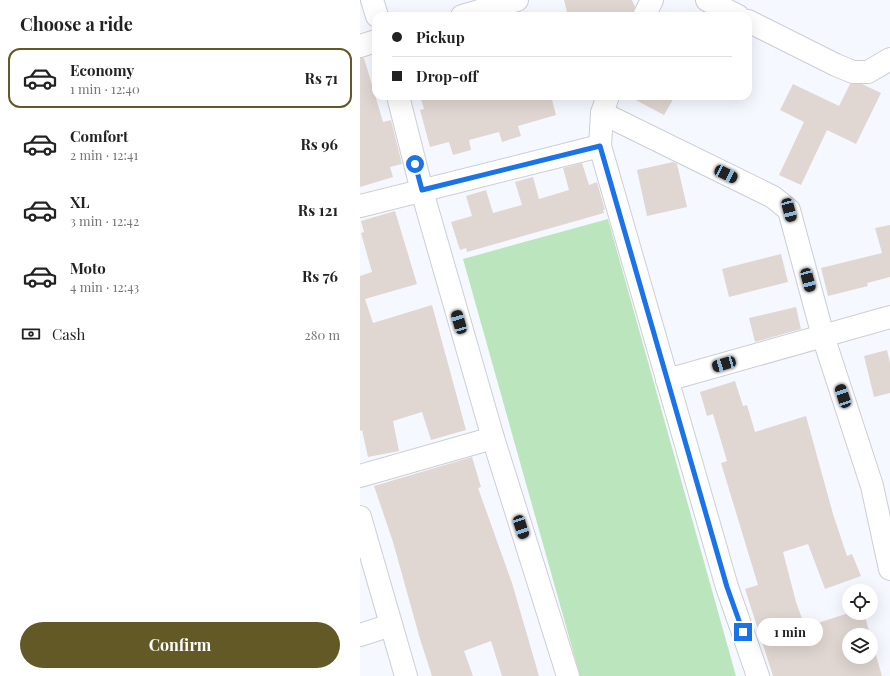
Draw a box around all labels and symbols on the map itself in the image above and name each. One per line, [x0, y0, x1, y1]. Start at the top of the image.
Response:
route start [406, 155, 424, 173]
car [713, 163, 739, 185]
car [780, 197, 798, 223]
car [799, 267, 817, 293]
car [450, 309, 468, 335]
car [711, 355, 737, 373]
car [834, 383, 852, 409]
car [512, 514, 530, 540]
callout: 1 min [757, 618, 823, 646]
route end [734, 623, 752, 641]

